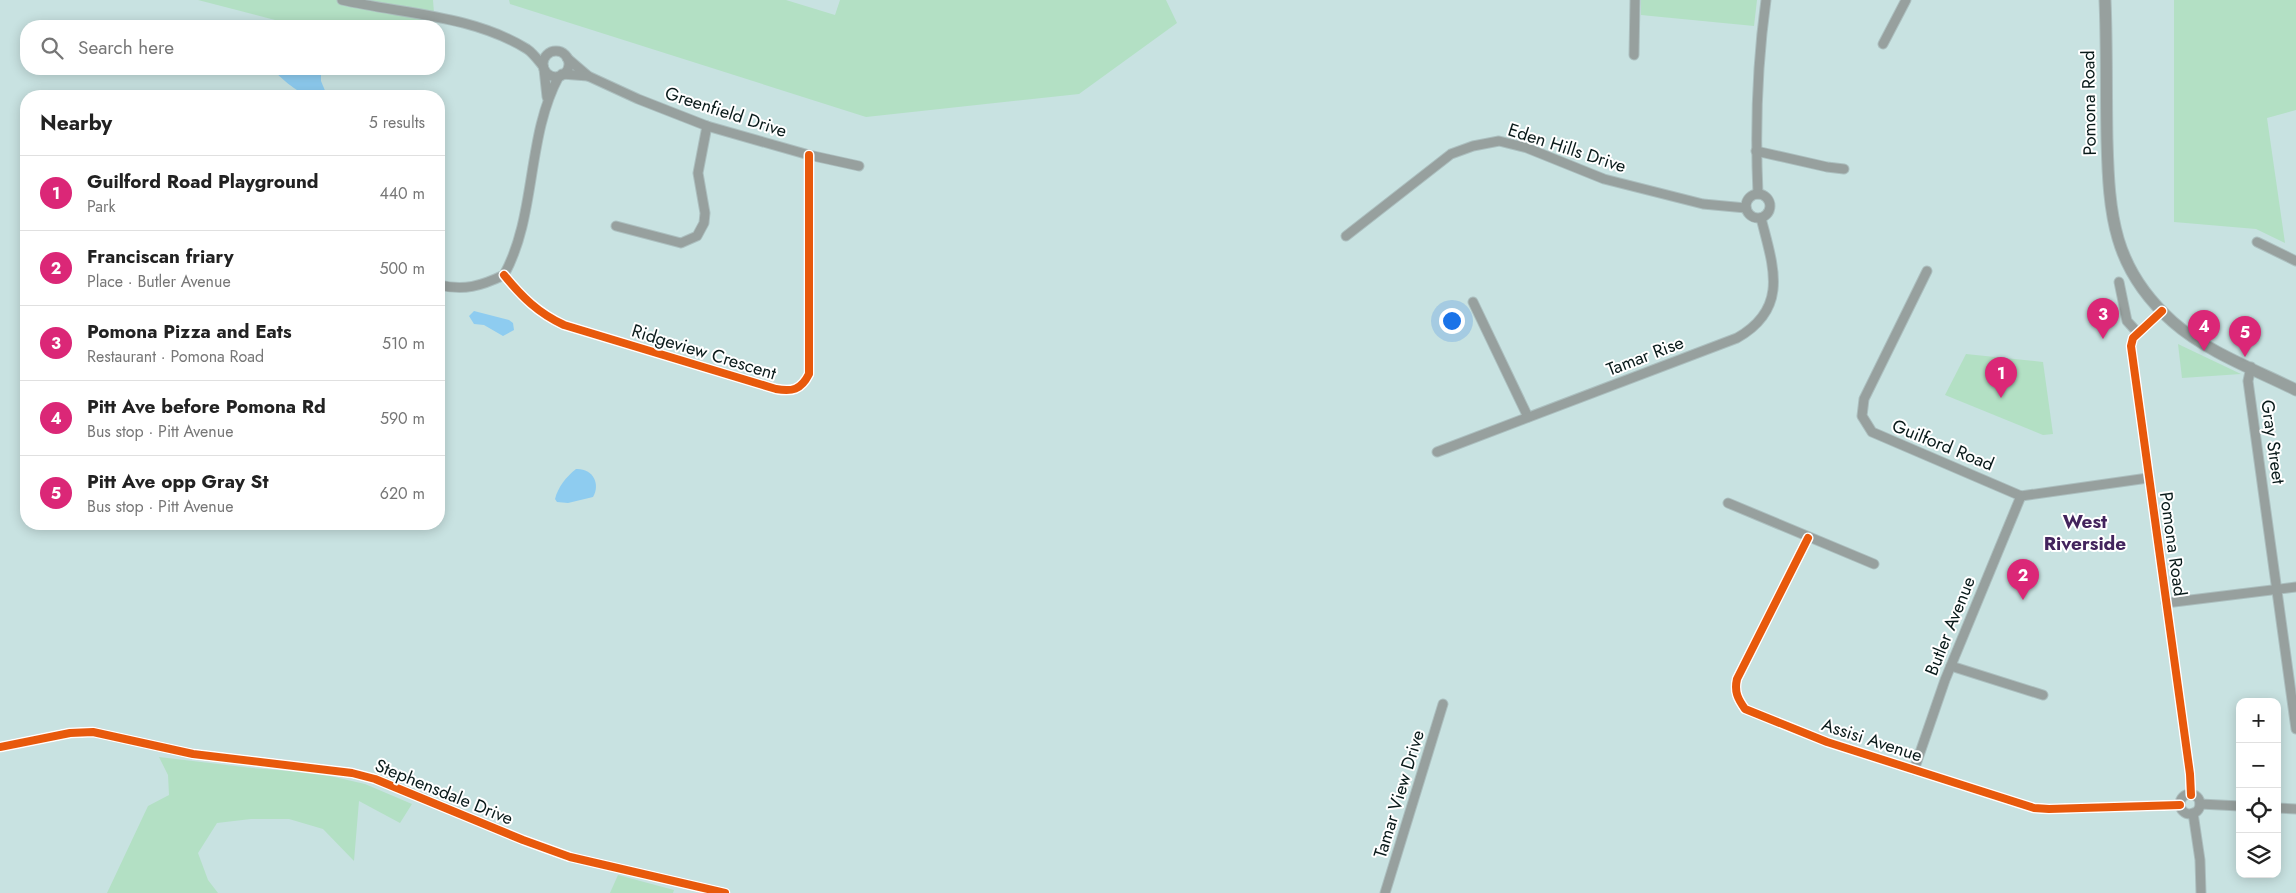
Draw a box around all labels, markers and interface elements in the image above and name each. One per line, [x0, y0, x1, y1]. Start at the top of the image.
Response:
search box [20, 20, 445, 75]
icon: search [38, 34, 66, 62]
text: Search here [78, 34, 174, 61]
street label: Pomona Road [2075, 50, 2103, 156]
street label: Greenfield Drive [662, 80, 790, 144]
text: Nearby [40, 108, 112, 138]
text: 5 results [369, 111, 425, 134]
street label: Eden Hills Drive [1505, 117, 1629, 179]
text: Guilford Road Playground [87, 168, 319, 195]
text: 1 [52, 182, 60, 205]
text: 440 m [379, 182, 425, 205]
text: Park [87, 195, 116, 218]
text: Franciscan friary [87, 243, 234, 270]
text: 2 [51, 257, 61, 280]
text: 500 m [379, 257, 425, 280]
text: Place · Butler Avenue [87, 270, 231, 293]
pin: 3 [2087, 298, 2119, 339]
your location [1439, 308, 1465, 334]
pin: 4 [2188, 310, 2220, 351]
pin: 5 [2229, 316, 2261, 357]
text: Pomona Pizza and Eats [87, 318, 292, 345]
street label: Ridgeview Crescent [629, 318, 780, 387]
street label: Tamar Rise [1603, 329, 1687, 383]
text: 3 [51, 332, 61, 355]
text: 510 m [382, 332, 425, 355]
text: Restaurant · Pomona Road [87, 345, 264, 368]
pin: 1 [1985, 357, 2017, 398]
text: Pitt Ave before Pomona Rd [87, 393, 326, 420]
street label: Gray Street [2254, 398, 2292, 487]
text: 4 [50, 407, 62, 430]
text: 590 m [380, 407, 425, 430]
street label: Guilford Road [1888, 413, 1998, 477]
text: Bus stop · Pitt Avenue [87, 420, 233, 443]
text: Pitt Ave opp Gray St [87, 468, 269, 495]
text: 5 [51, 482, 61, 505]
text: 620 m [380, 482, 425, 505]
street label: Pomona Road [2153, 490, 2193, 598]
text: Bus stop · Pitt Avenue [87, 495, 233, 518]
district label: West Riverside [2044, 508, 2126, 557]
pin: 2 [2007, 559, 2039, 600]
street label: Butler Avenue [1918, 573, 1982, 679]
map controls [2236, 698, 2281, 878]
button: + [2236, 698, 2281, 743]
street label: Assisi Avenue [1818, 711, 1926, 769]
street label: Tamar View Drive [1367, 727, 1431, 861]
button: − [2236, 743, 2281, 788]
street label: Stephensdale Drive [371, 752, 517, 832]
button: locate [2236, 788, 2281, 833]
button: layers [2236, 833, 2281, 878]

